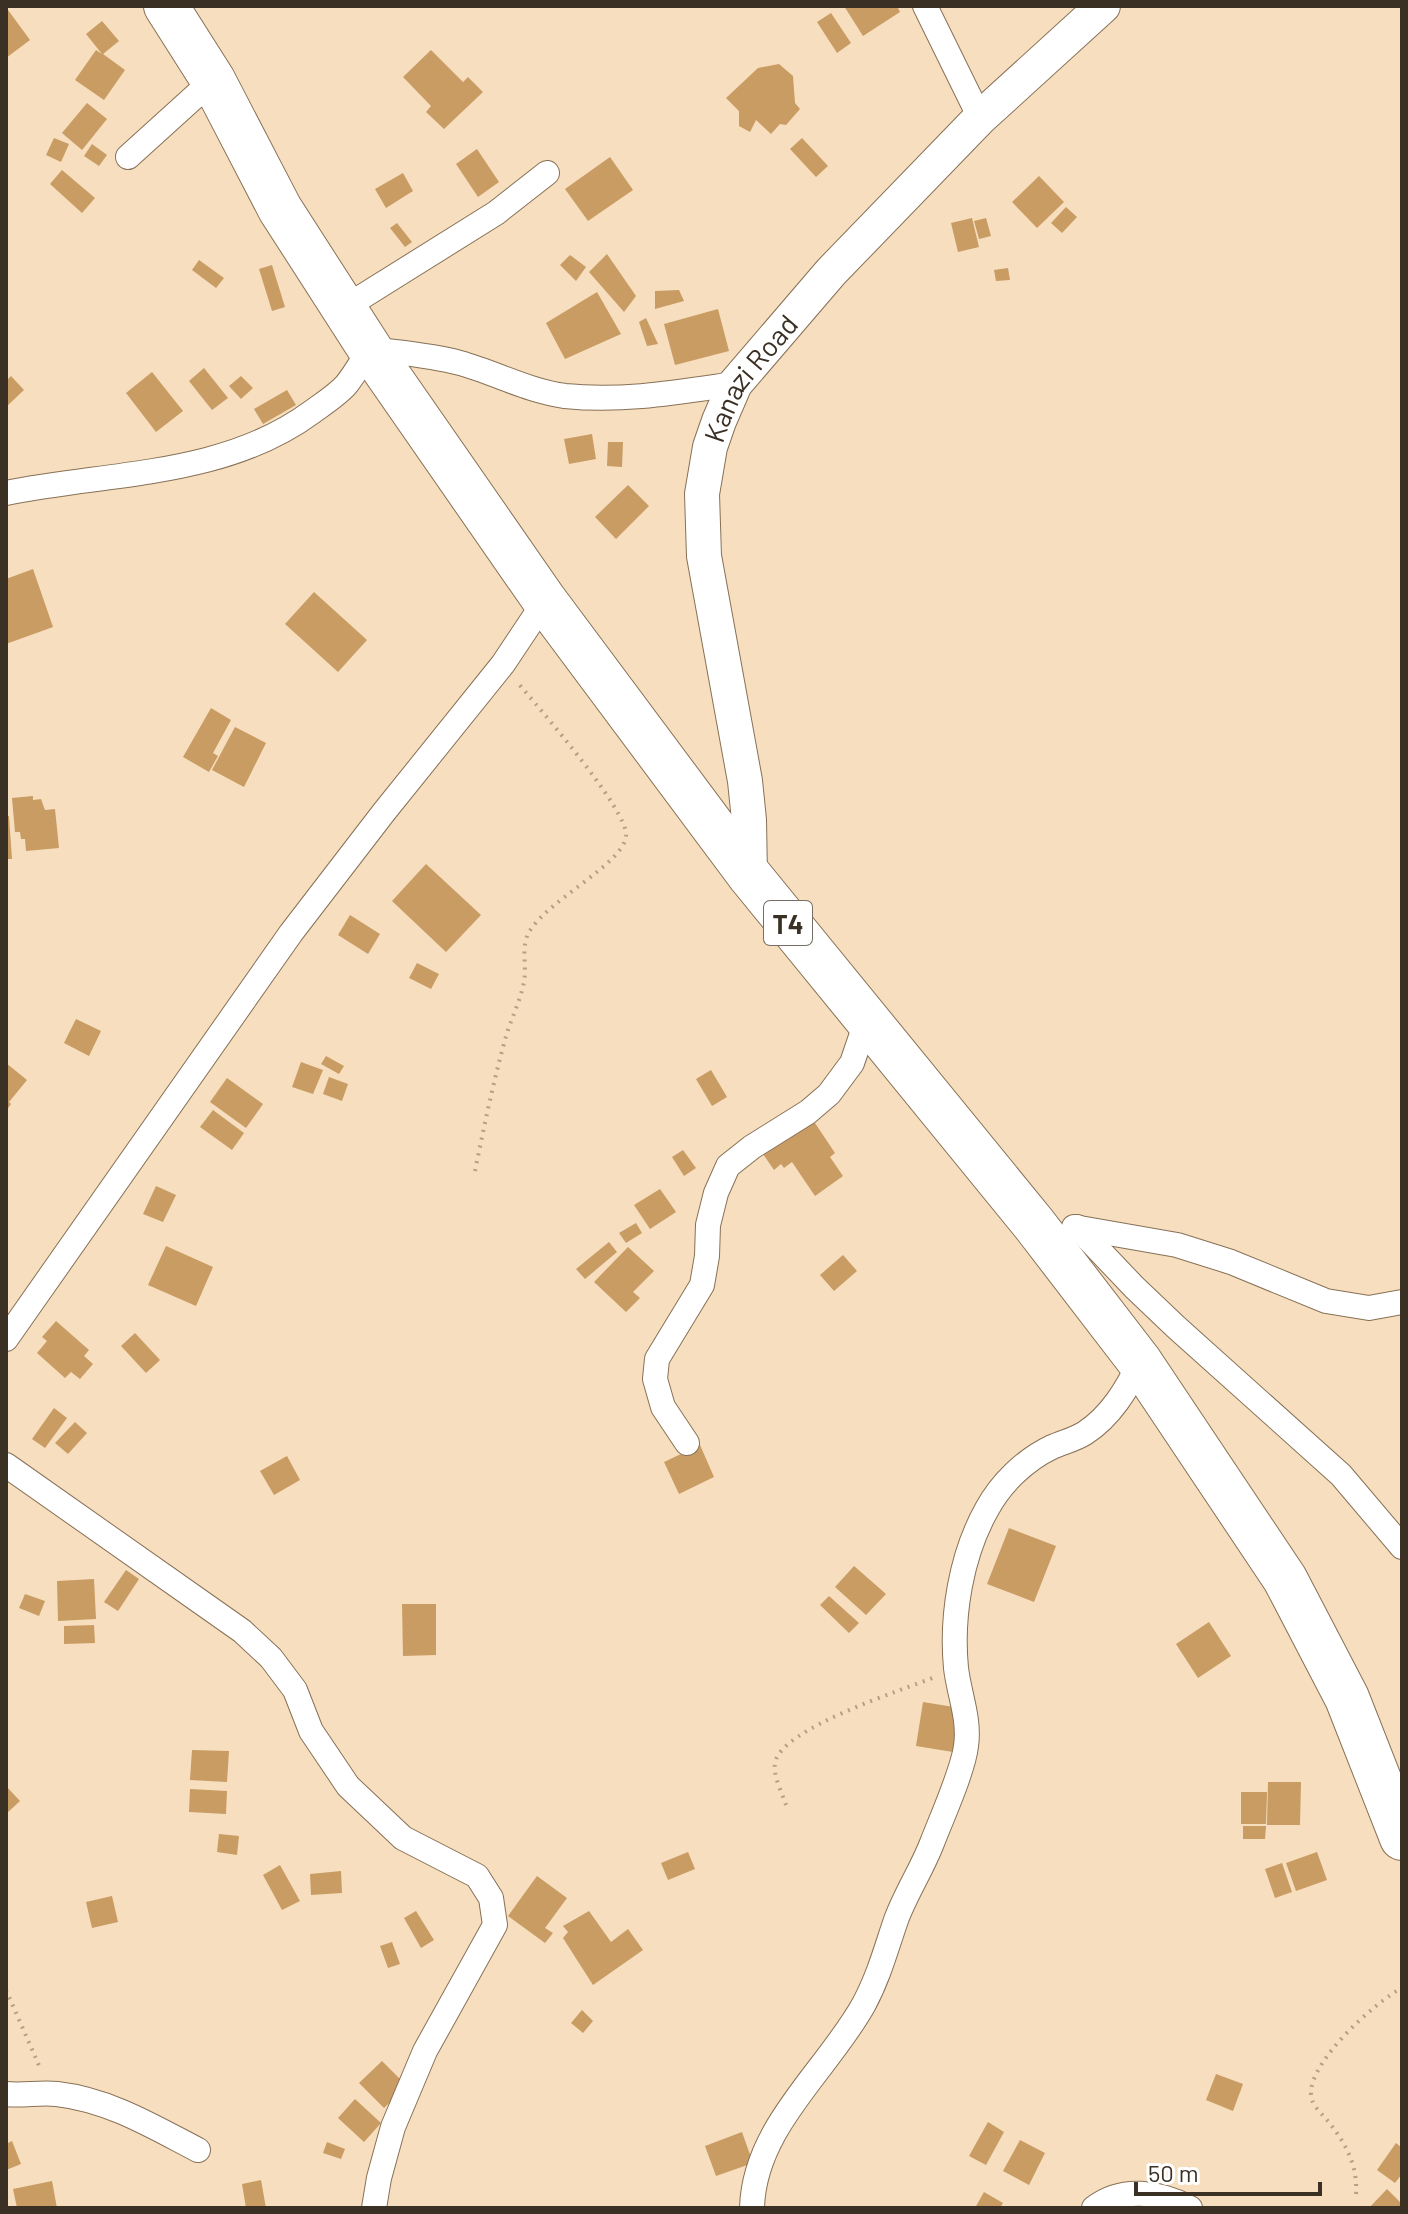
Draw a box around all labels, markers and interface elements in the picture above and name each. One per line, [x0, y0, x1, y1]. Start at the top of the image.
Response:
street label: Kanazi Road [696, 307, 804, 447]
road number: T4 [764, 901, 812, 945]
scale bar [1136, 2146, 1320, 2196]
text: 50 m [1148, 2158, 1199, 2187]

